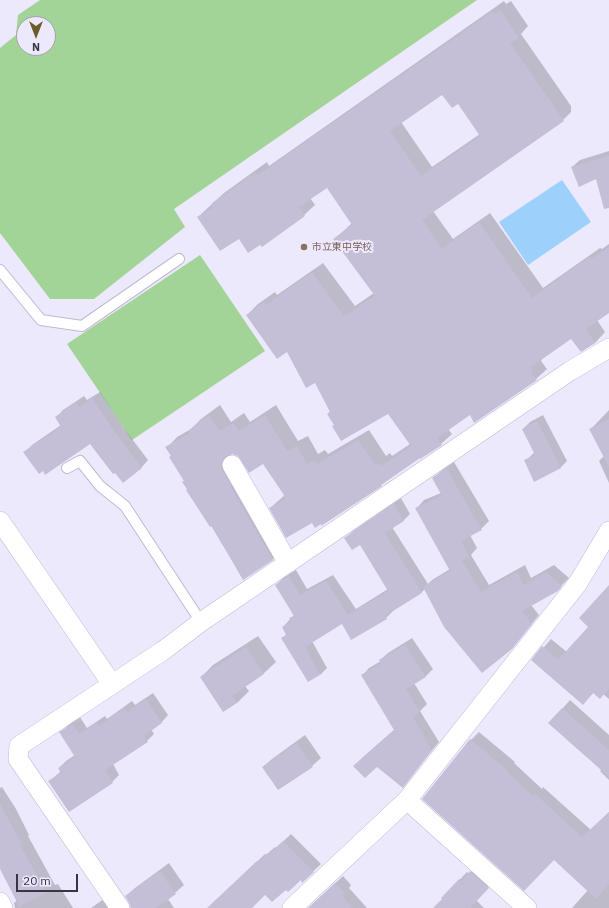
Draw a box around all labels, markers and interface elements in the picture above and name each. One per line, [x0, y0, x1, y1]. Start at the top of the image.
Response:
north arrow [16, 16, 56, 56]
text: N [32, 40, 40, 54]
place label: 市立東中学校 [312, 241, 372, 253]
marker: 市立東中学校 [299, 242, 309, 252]
scale bar [18, 866, 80, 892]
text: 20 m [23, 873, 51, 888]

